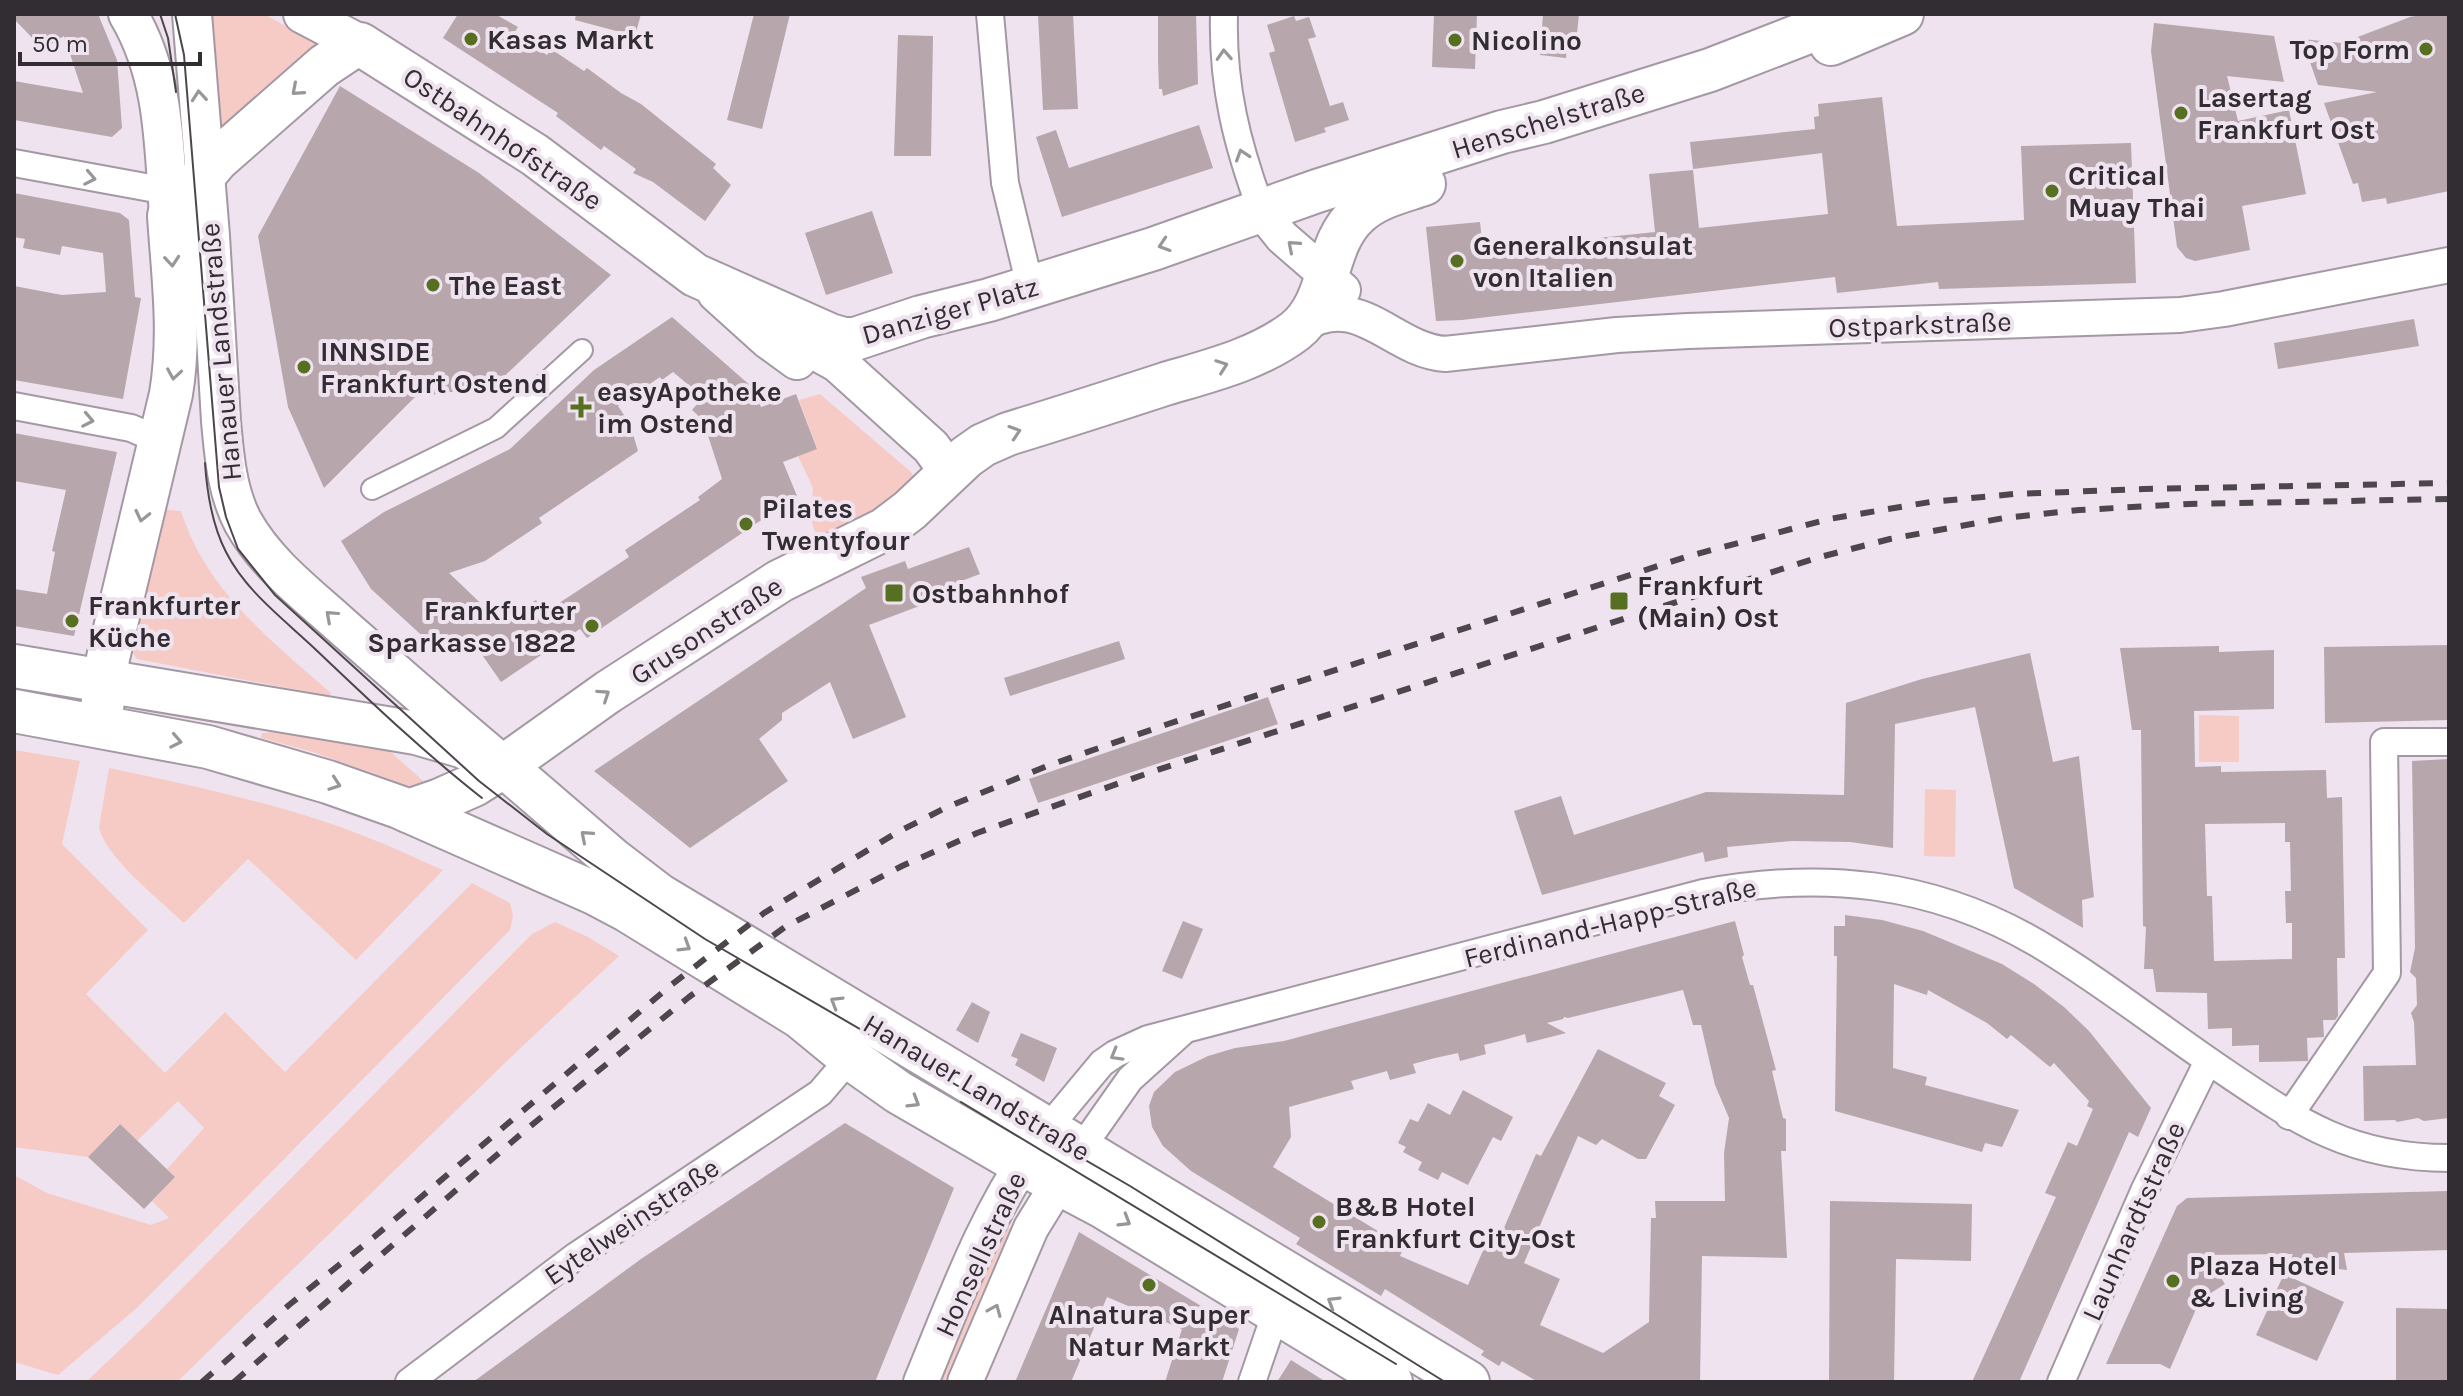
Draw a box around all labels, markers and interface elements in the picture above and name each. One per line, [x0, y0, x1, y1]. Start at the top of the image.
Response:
scale bar [20, 16, 200, 66]
place label: Kasas Markt [487, 23, 654, 56]
place label: Nicolino [1471, 24, 1582, 57]
text: 50 m [32, 30, 88, 58]
marker: Kasas Markt [462, 30, 480, 48]
marker: Nicolino [1446, 31, 1464, 49]
place label: Top Form [2290, 33, 2410, 66]
marker: Top Form [2417, 40, 2435, 58]
one-way arrow [1215, 48, 1232, 61]
street label: Ostbahnhofstraße [397, 60, 608, 217]
street label: Henschelstraße [1447, 75, 1649, 166]
one-way arrow [291, 80, 306, 94]
place label: Lasertag Frankfurt Ost [2197, 81, 2375, 146]
one-way arrow [191, 89, 208, 102]
marker: Lasertag Frankfurt Ost [2172, 104, 2190, 122]
one-way arrow [1235, 149, 1251, 162]
place label: Critical Muay Thai [2068, 159, 2206, 224]
one-way arrow [84, 168, 97, 185]
marker: Critical Muay Thai [2043, 182, 2061, 200]
street label: Hanauer Landstraße [193, 222, 248, 482]
place label: Generalkonsulat von Italien [1473, 229, 1693, 294]
one-way arrow [1158, 236, 1171, 252]
one-way arrow [1287, 241, 1302, 255]
marker: Generalkonsulat von Italien [1448, 252, 1466, 270]
one-way arrow [163, 255, 180, 268]
place label: The East [449, 269, 562, 302]
street label: Danziger Platz [858, 270, 1042, 351]
marker: The East [424, 276, 442, 294]
street label: Ostparkstraße [1828, 305, 2012, 344]
place label: INNSIDE Frankfurt Ostend [320, 335, 548, 400]
marker: INNSIDE Frankfurt Ostend [295, 358, 313, 376]
one-way arrow [1214, 359, 1228, 375]
one-way arrow [166, 368, 183, 381]
place label: easyApotheke im Ostend [597, 375, 781, 440]
marker: easyApotheke im Ostend [572, 398, 590, 416]
one-way arrow [81, 410, 94, 427]
one-way arrow [1008, 425, 1021, 441]
place label: Pilates Twentyfour [762, 492, 909, 557]
one-way arrow [134, 509, 151, 523]
marker: Pilates Twentyfour [737, 515, 755, 533]
street label: Grusonstraße [624, 569, 788, 692]
place label: Frankfurt (Main) Ost [1637, 569, 1779, 634]
place label: Ostbahnhof [912, 577, 1070, 610]
marker: Ostbahnhof [883, 582, 905, 604]
place label: Frankfurter Küche [88, 589, 240, 654]
marker: Frankfurt (Main) Ost [1608, 590, 1630, 612]
place label: Frankfurter Sparkasse 1822 [367, 594, 576, 659]
one-way arrow [325, 611, 340, 626]
marker: Frankfurter Küche [63, 612, 81, 630]
marker: Frankfurter Sparkasse 1822 [583, 617, 601, 635]
one-way arrow [596, 690, 610, 705]
one-way arrow [169, 732, 183, 749]
one-way arrow [327, 775, 341, 791]
one-way arrow [581, 831, 595, 846]
street label: Ferdinand-Happ-Straße [1461, 870, 1760, 975]
one-way arrow [676, 936, 691, 952]
one-way arrow [830, 996, 845, 1012]
street label: Hanauer Landstraße [857, 1007, 1096, 1168]
one-way arrow [1110, 1045, 1125, 1061]
one-way arrow [905, 1092, 920, 1108]
street label: Launhardtstraße [2075, 1117, 2192, 1326]
street label: Eytelweinstraße [538, 1151, 725, 1292]
street label: Honsellstraße [928, 1167, 1033, 1342]
place label: B&B Hotel Frankfurt City-Ost [1335, 1190, 1576, 1255]
one-way arrow [1116, 1211, 1131, 1226]
marker: B&B Hotel Frankfurt City-Ost [1310, 1213, 1328, 1231]
place label: Plaza Hotel & Living [2189, 1249, 2338, 1314]
marker: Plaza Hotel & Living [2164, 1272, 2182, 1290]
marker: Alnatura Super Natur Markt [1140, 1276, 1158, 1294]
one-way arrow [1327, 1296, 1342, 1312]
place label: Alnatura Super Natur Markt [1048, 1298, 1250, 1363]
one-way arrow [985, 1304, 1001, 1318]

